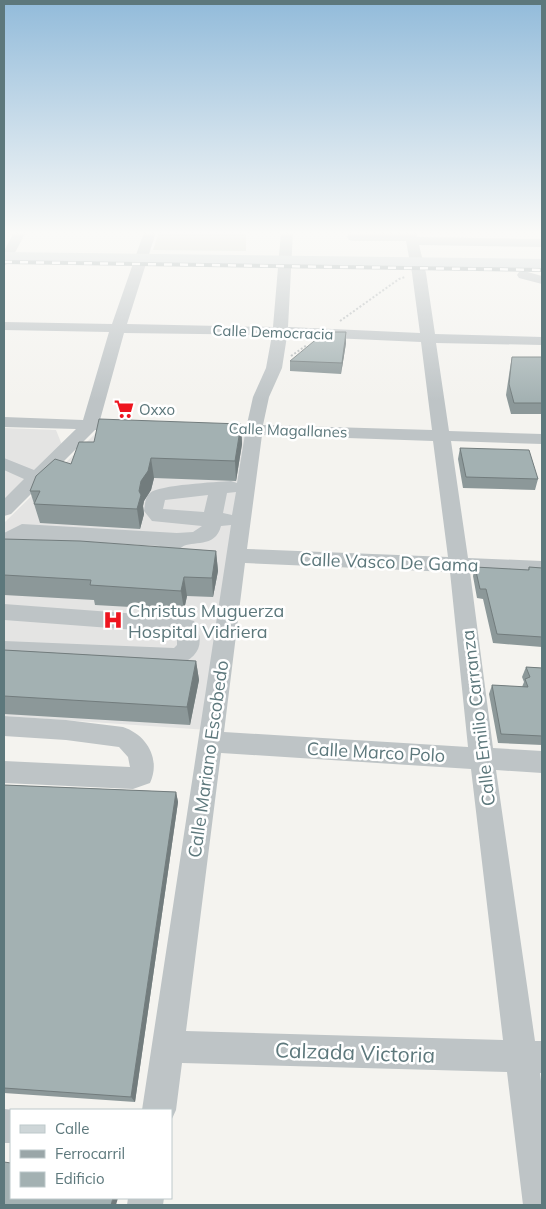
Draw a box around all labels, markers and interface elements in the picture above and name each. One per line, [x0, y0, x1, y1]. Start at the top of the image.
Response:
street label: Calle Democracia [212, 320, 334, 344]
supermarket icon: Oxxo [113, 398, 135, 420]
place label: Oxxo [139, 400, 175, 419]
street label: Calle Magallanes [228, 418, 348, 442]
street label: Calle Vasco De Gama [299, 547, 479, 577]
place label: Christus Muguerza Hospital Vidriera [128, 599, 284, 643]
hospital icon: Christus Muguerza Hospital Vidriera [102, 609, 124, 631]
street label: Calle Emilio Carranza [456, 629, 500, 807]
street label: Calle Mariano Escobedo [183, 659, 233, 859]
street label: Calle Marco Polo [306, 737, 446, 767]
street label: Calzada Victoria [274, 1036, 436, 1068]
legend [10, 1109, 172, 1199]
text: Calle [55, 1119, 89, 1138]
text: Ferrocarril [55, 1144, 125, 1163]
text: Edificio [55, 1169, 105, 1188]

